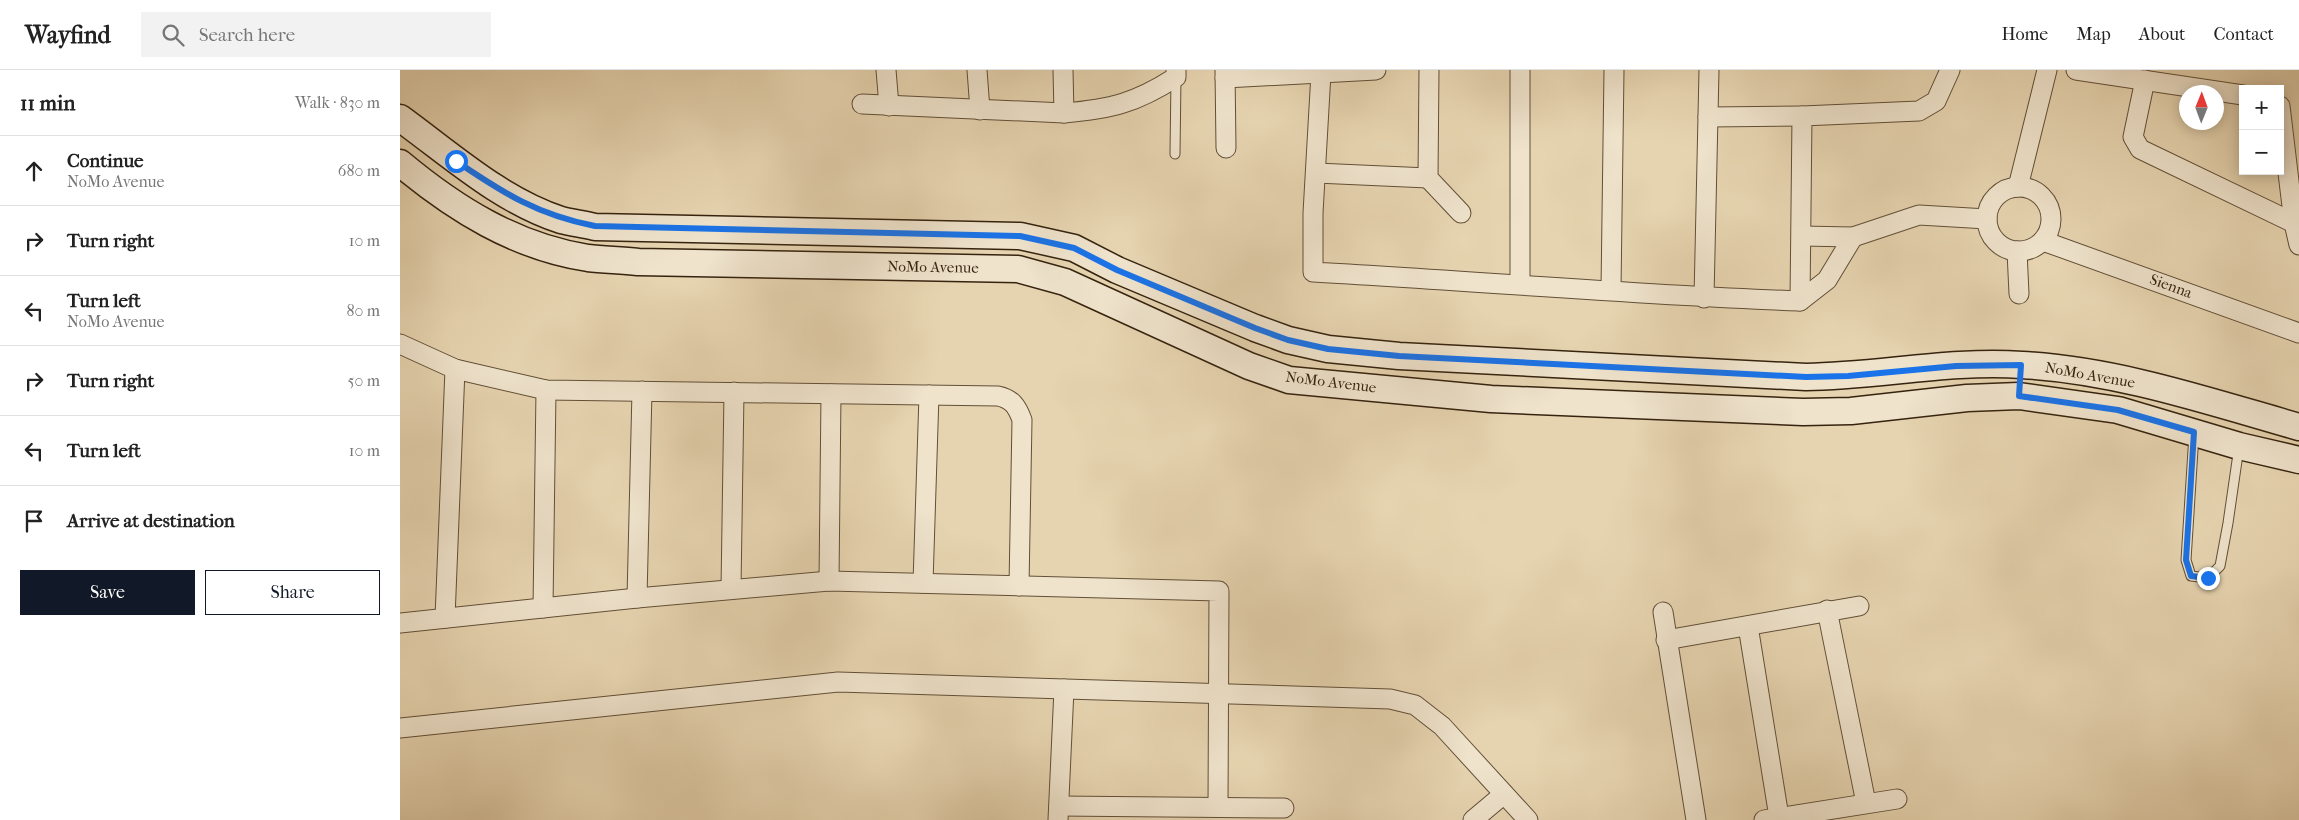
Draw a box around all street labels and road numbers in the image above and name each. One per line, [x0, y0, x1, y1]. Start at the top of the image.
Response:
street label: NoMo Avenue [887, 257, 979, 277]
street label: Sienna [2147, 270, 2196, 302]
street label: NoMo Avenue [2043, 358, 2137, 392]
street label: NoMo Avenue [1285, 368, 1378, 397]

